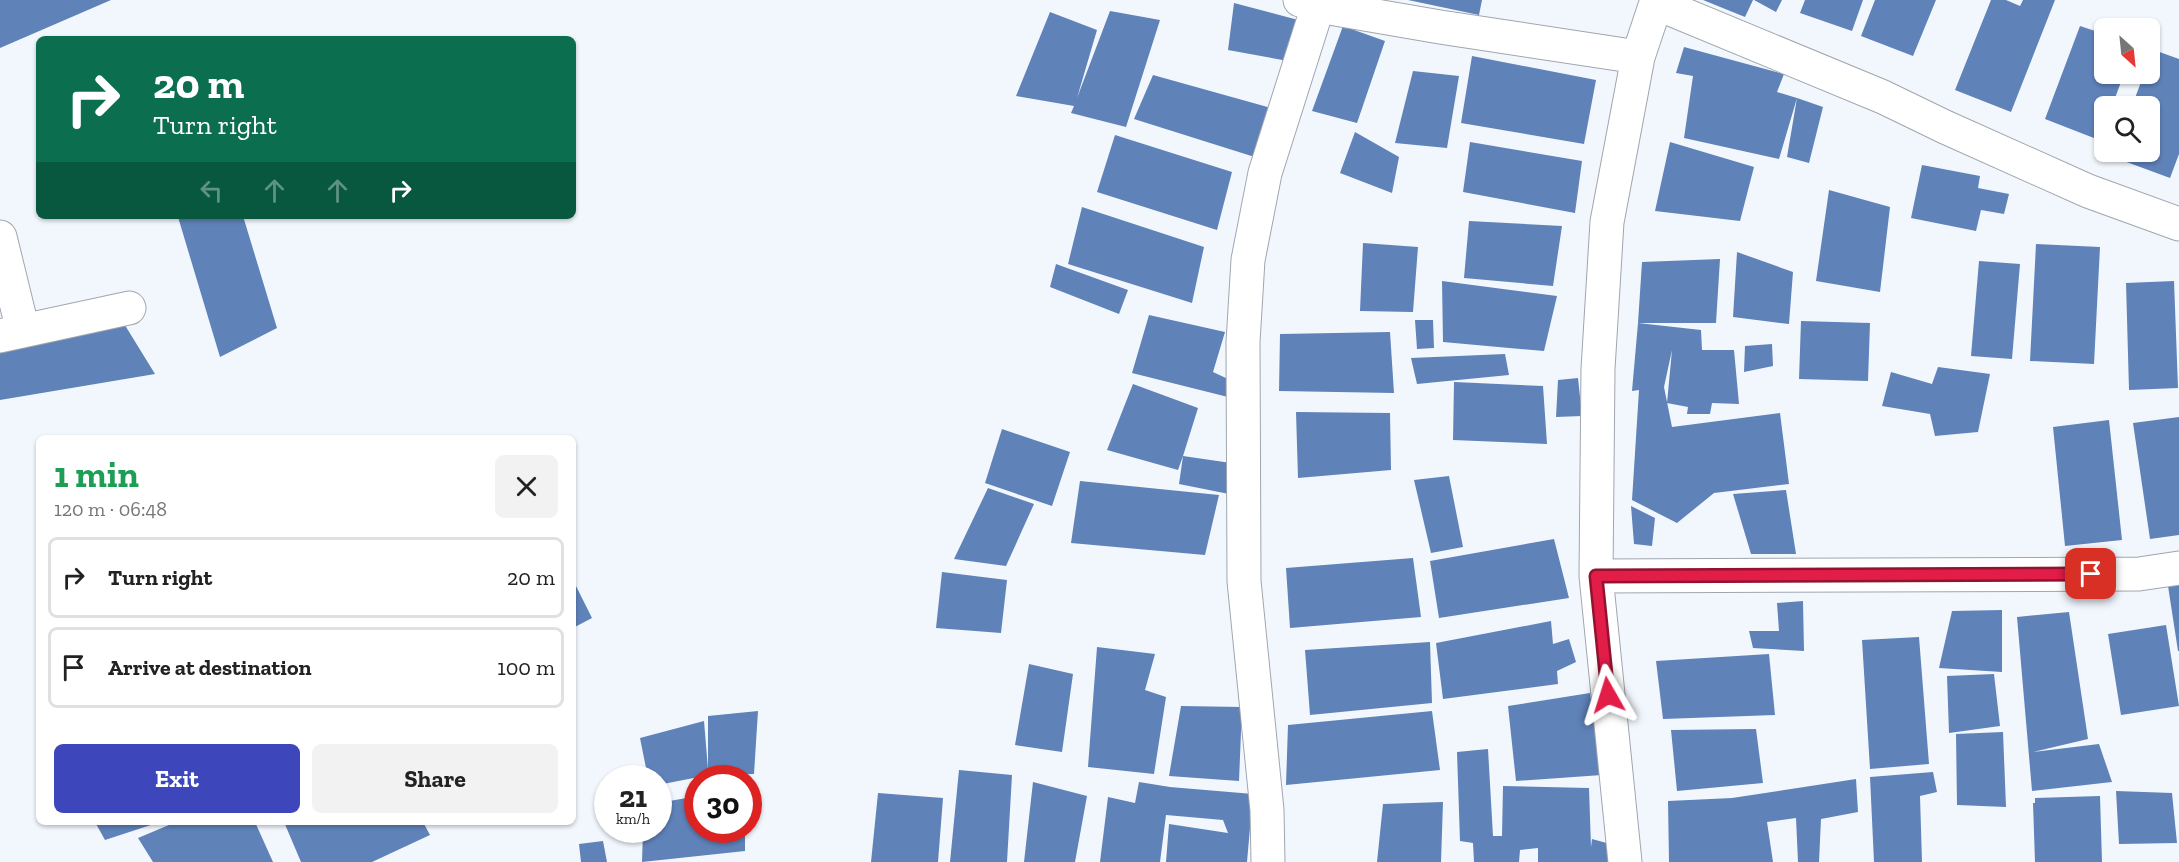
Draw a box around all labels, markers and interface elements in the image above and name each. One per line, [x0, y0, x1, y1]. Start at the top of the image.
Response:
north arrow [2094, 18, 2160, 84]
map controls [2094, 18, 2160, 162]
text: 20 m [153, 58, 244, 109]
icon: right [54, 60, 132, 138]
button: search [2094, 96, 2160, 162]
text: Turn right [153, 109, 277, 141]
icon: left [195, 174, 228, 207]
icon: ahead [258, 174, 291, 207]
icon: ahead [321, 174, 354, 207]
icon: right [384, 174, 417, 207]
text: 1 min [54, 453, 139, 496]
button: close [495, 455, 558, 518]
text: 120 m · 06:48 [54, 497, 167, 521]
pin [2065, 548, 2116, 599]
icon: arrive [2074, 557, 2107, 590]
icon: right [57, 561, 90, 594]
text: Turn right [108, 564, 212, 591]
text: 20 m [507, 564, 555, 591]
icon: arrive [57, 651, 90, 684]
text: Arrive at destination [108, 654, 311, 681]
text: 100 m [497, 654, 555, 681]
position arrow [1576, 663, 1640, 727]
button: Exit [54, 744, 300, 813]
button: Share [312, 744, 558, 813]
speed limit sign: 30 [684, 765, 762, 843]
text: 21 [619, 779, 647, 815]
text: km/h [616, 810, 650, 828]

